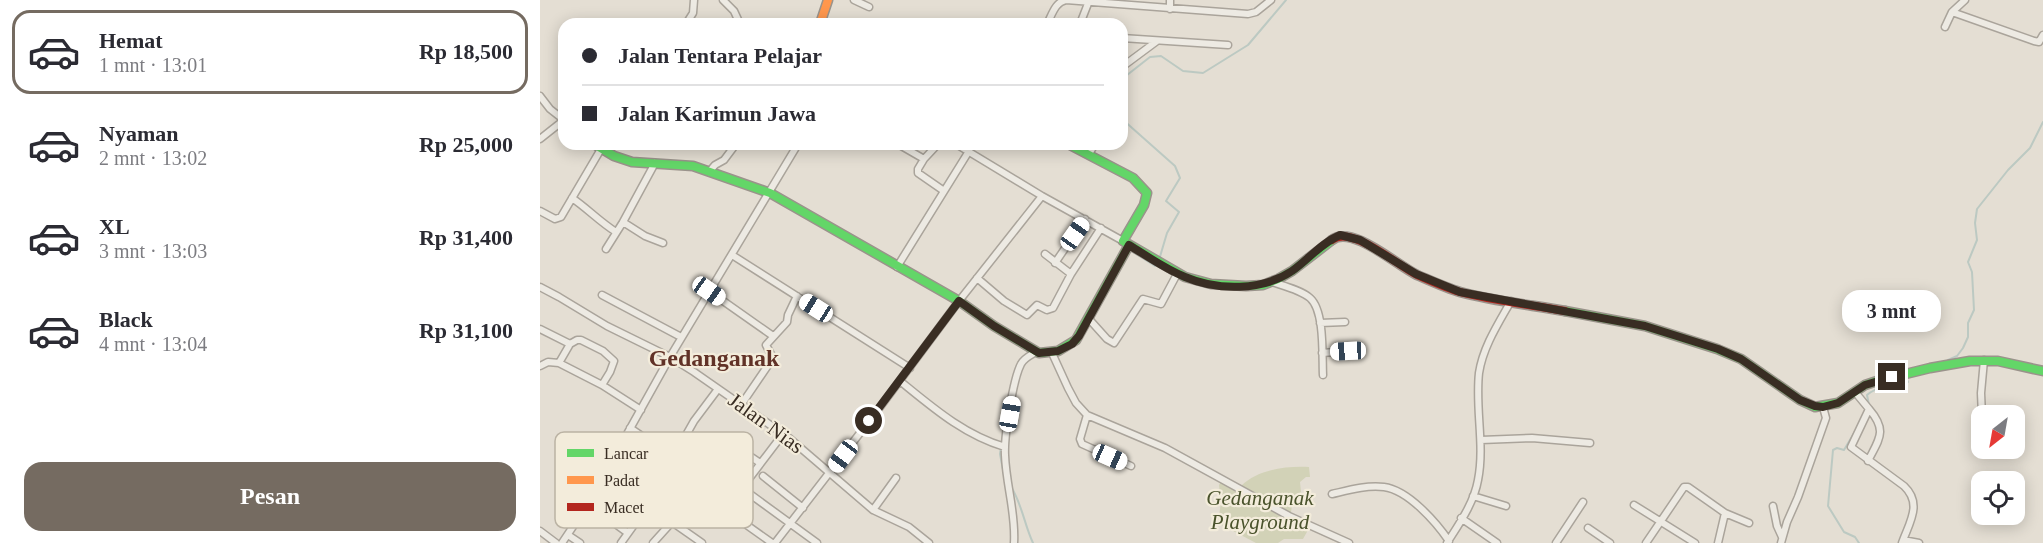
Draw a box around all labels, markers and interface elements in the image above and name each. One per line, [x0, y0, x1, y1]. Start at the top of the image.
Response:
icon: car [27, 25, 81, 79]
text: Hemat [99, 28, 163, 53]
text: Rp 18,500 [419, 39, 513, 64]
text: Jalan Tentara Pelajar [618, 43, 822, 68]
text: 1 mnt · 13:01 [99, 54, 207, 76]
text: Jalan Karimun Jawa [618, 101, 816, 126]
icon: car [27, 118, 81, 172]
text: Nyaman [99, 121, 178, 146]
text: Rp 25,000 [419, 132, 513, 157]
text: 2 mnt · 13:02 [99, 147, 207, 169]
icon: car [27, 211, 81, 265]
text: XL [99, 214, 130, 239]
car [1057, 214, 1093, 254]
text: Rp 31,400 [419, 225, 513, 250]
text: 3 mnt · 13:03 [99, 240, 207, 262]
car [689, 273, 729, 309]
callout: 3 mnt [1842, 290, 1942, 332]
car [796, 291, 836, 325]
text: 3 mnt [1867, 300, 1916, 322]
icon: car [27, 304, 81, 358]
text: Black [99, 307, 153, 332]
text: Rp 31,100 [419, 318, 513, 343]
text: 4 mnt · 13:04 [99, 333, 207, 355]
car [1330, 341, 1366, 361]
district label: Gedanganak [649, 345, 780, 371]
route end [1878, 363, 1905, 390]
street label: Jalan Nias [724, 388, 808, 458]
car [998, 395, 1022, 433]
north arrow [1971, 405, 2025, 459]
map controls [1971, 405, 2025, 525]
route start [855, 407, 882, 434]
legend [555, 432, 753, 528]
car [825, 436, 861, 476]
car [1090, 441, 1130, 473]
text: Lancar [604, 445, 649, 462]
button: Pesan [24, 462, 516, 531]
button: locate [1971, 471, 2025, 525]
text: Padat [604, 472, 640, 489]
park label: Gedanganak Playground [1206, 486, 1314, 534]
text: Macet [604, 499, 645, 516]

